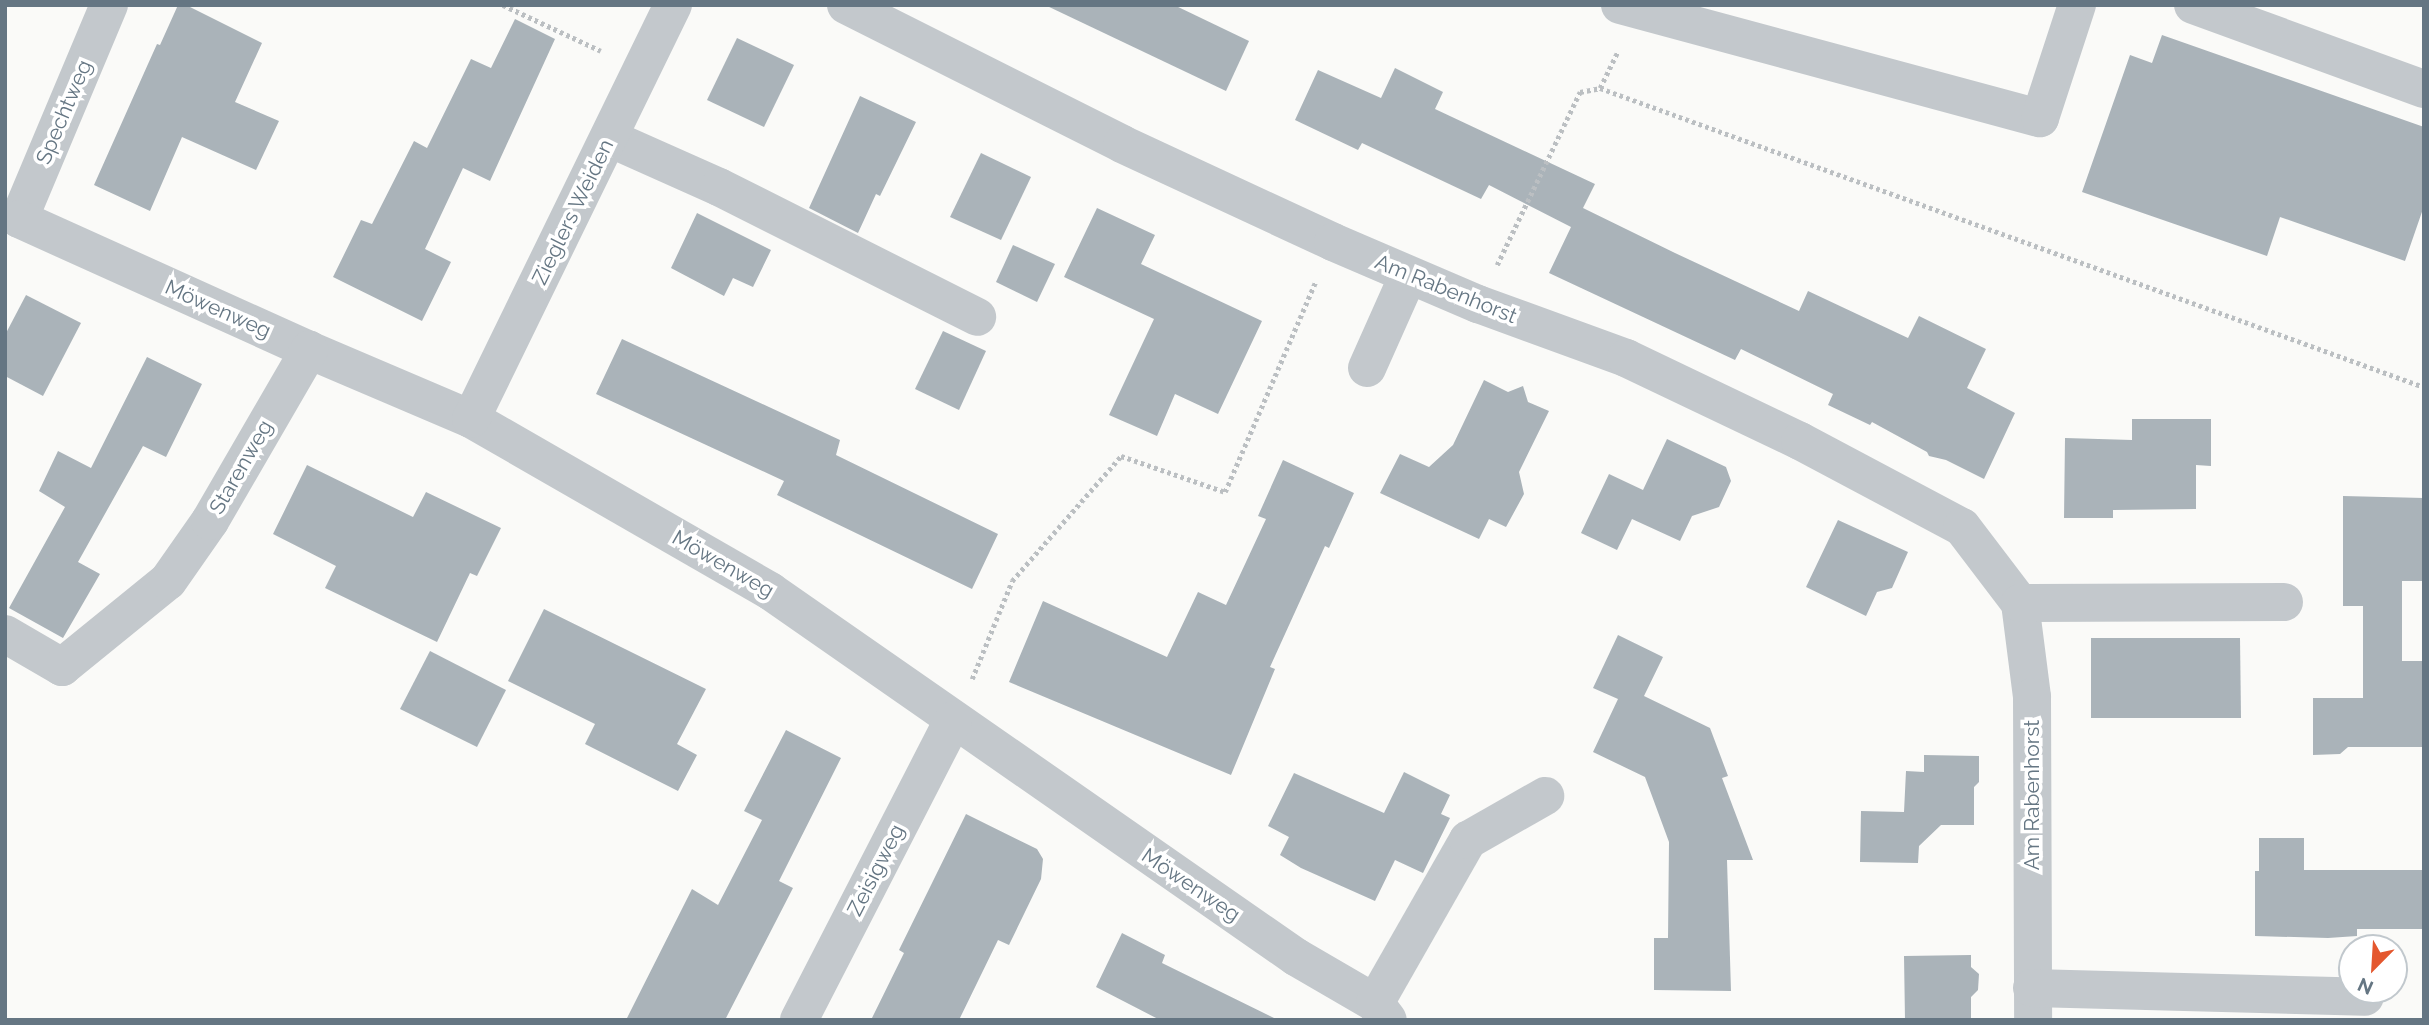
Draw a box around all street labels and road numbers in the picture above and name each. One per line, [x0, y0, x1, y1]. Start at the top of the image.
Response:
street label: Spechtweg [31, 56, 97, 168]
street label: Zieglers Weiden [527, 135, 619, 289]
street label: Am Rabenhorst [1371, 249, 1521, 329]
street label: Möwenweg [161, 274, 275, 344]
street label: Starenweg [204, 415, 278, 519]
street label: Möwenweg [668, 525, 778, 603]
street label: Am Rabenhorst [2019, 720, 2045, 870]
street label: Zeisigweg [842, 820, 910, 920]
street label: Möwenweg [1137, 843, 1245, 927]

